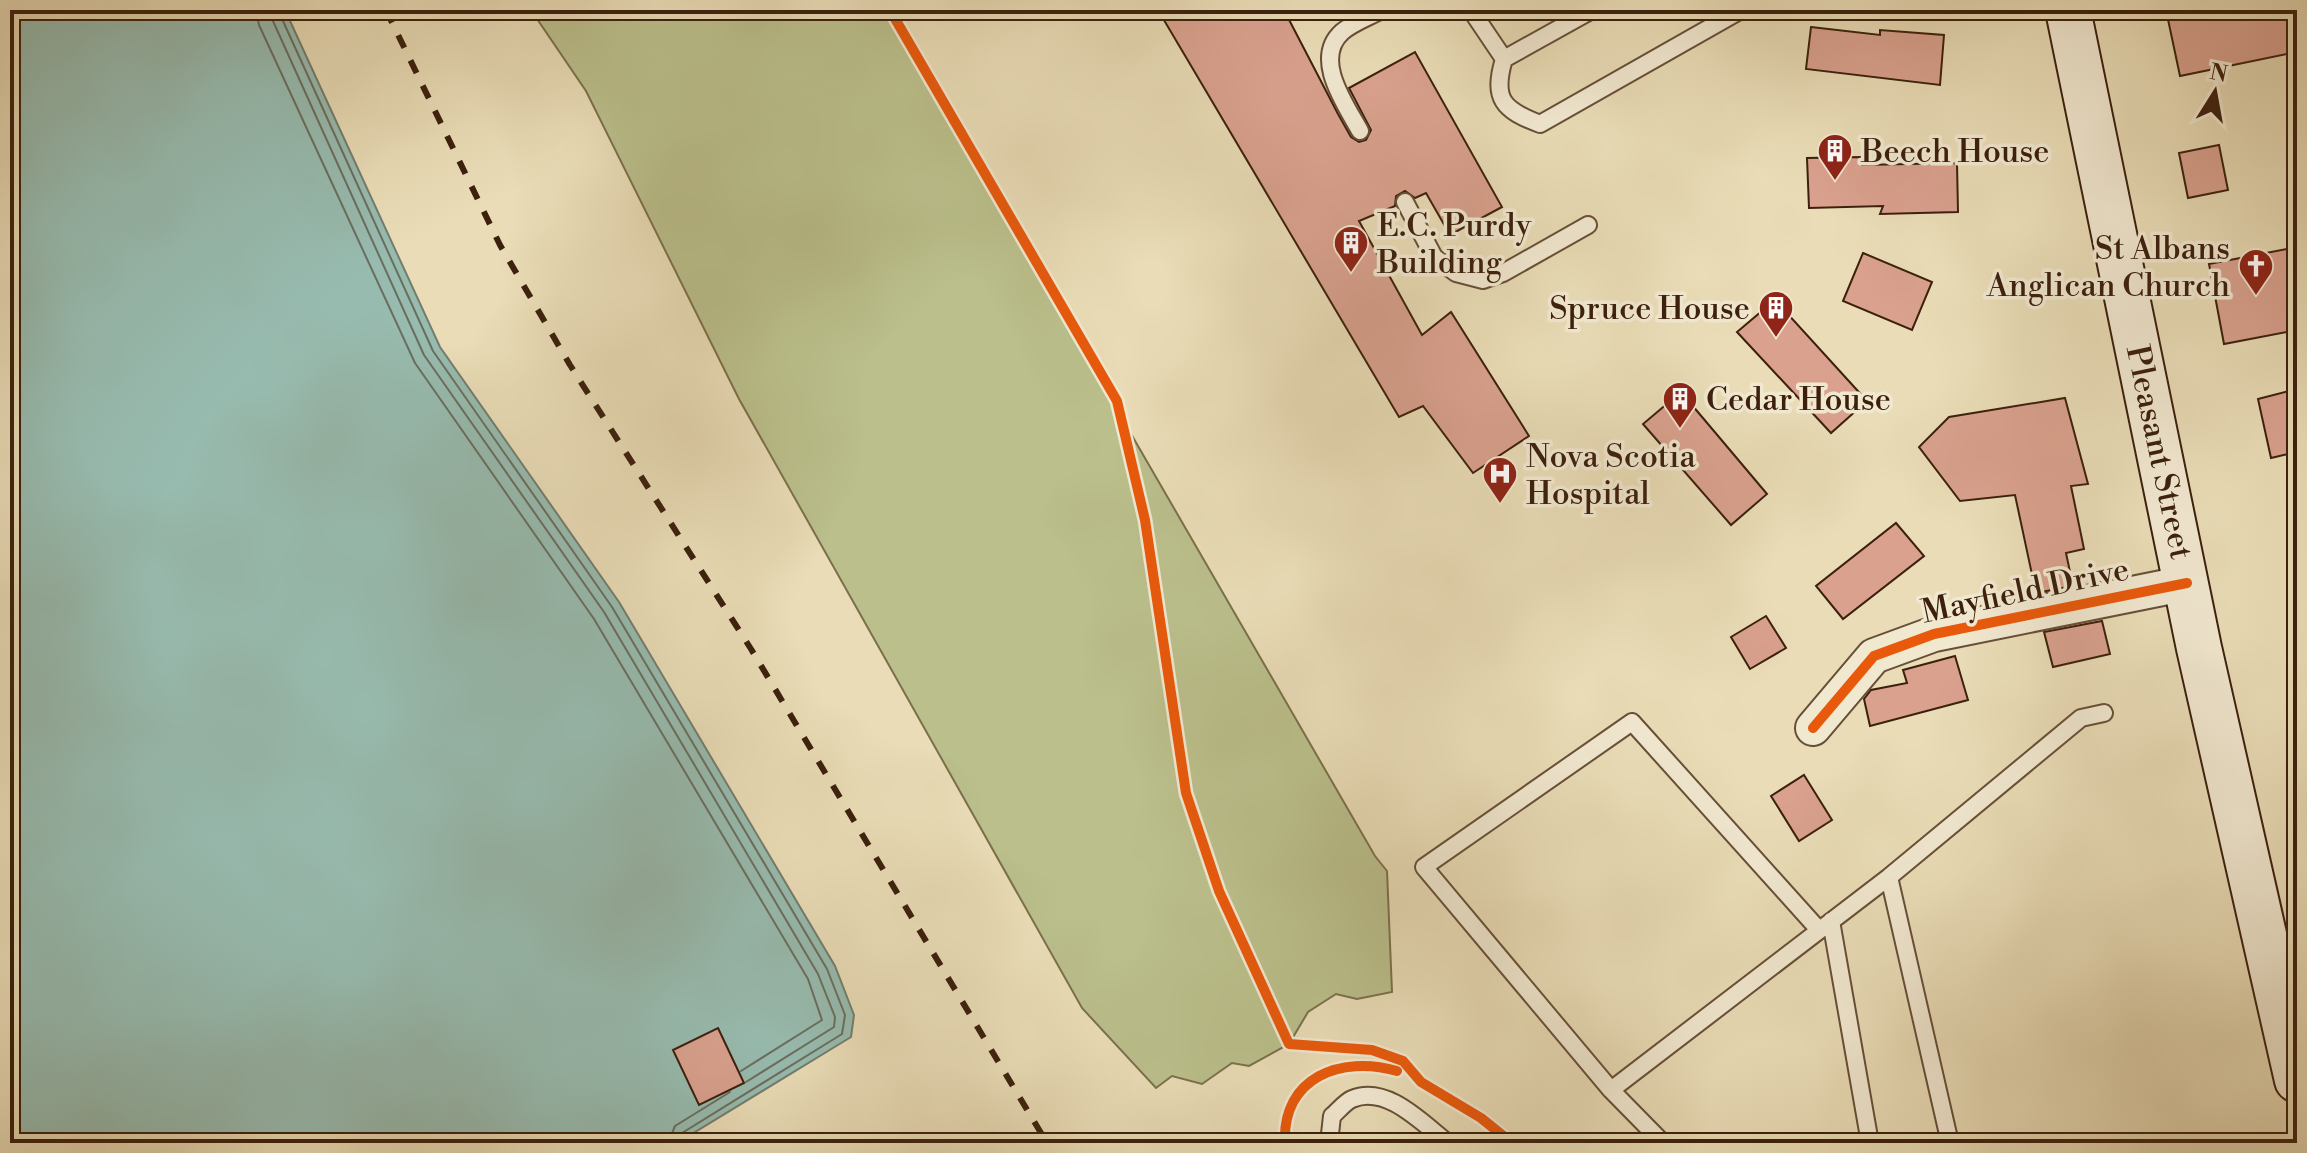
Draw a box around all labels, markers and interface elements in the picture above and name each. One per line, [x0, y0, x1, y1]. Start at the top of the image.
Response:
north arrow [2175, 52, 2255, 132]
text: N [2207, 59, 2230, 89]
building icon: Beech House [1816, 132, 1854, 182]
place label: Beech House [1860, 132, 2049, 172]
place label: E.C. Purdy Building [1376, 206, 1532, 283]
building icon: E.C. Purdy Building [1332, 224, 1370, 274]
place label: St Albans Anglican Church [1986, 229, 2230, 306]
church icon: St Albans Anglican Church [2237, 247, 2275, 297]
place label: Spruce House [1549, 289, 1750, 329]
building icon: Spruce House [1757, 289, 1795, 339]
street label: Pleasant Street [2117, 342, 2201, 563]
building icon: Cedar House [1661, 380, 1699, 430]
place label: Cedar House [1706, 380, 1891, 420]
place label: Nova Scotia Hospital [1526, 437, 1697, 514]
hospital icon: Nova Scotia Hospital [1481, 455, 1519, 505]
street label: Mayfield Drive [1918, 549, 2133, 633]

